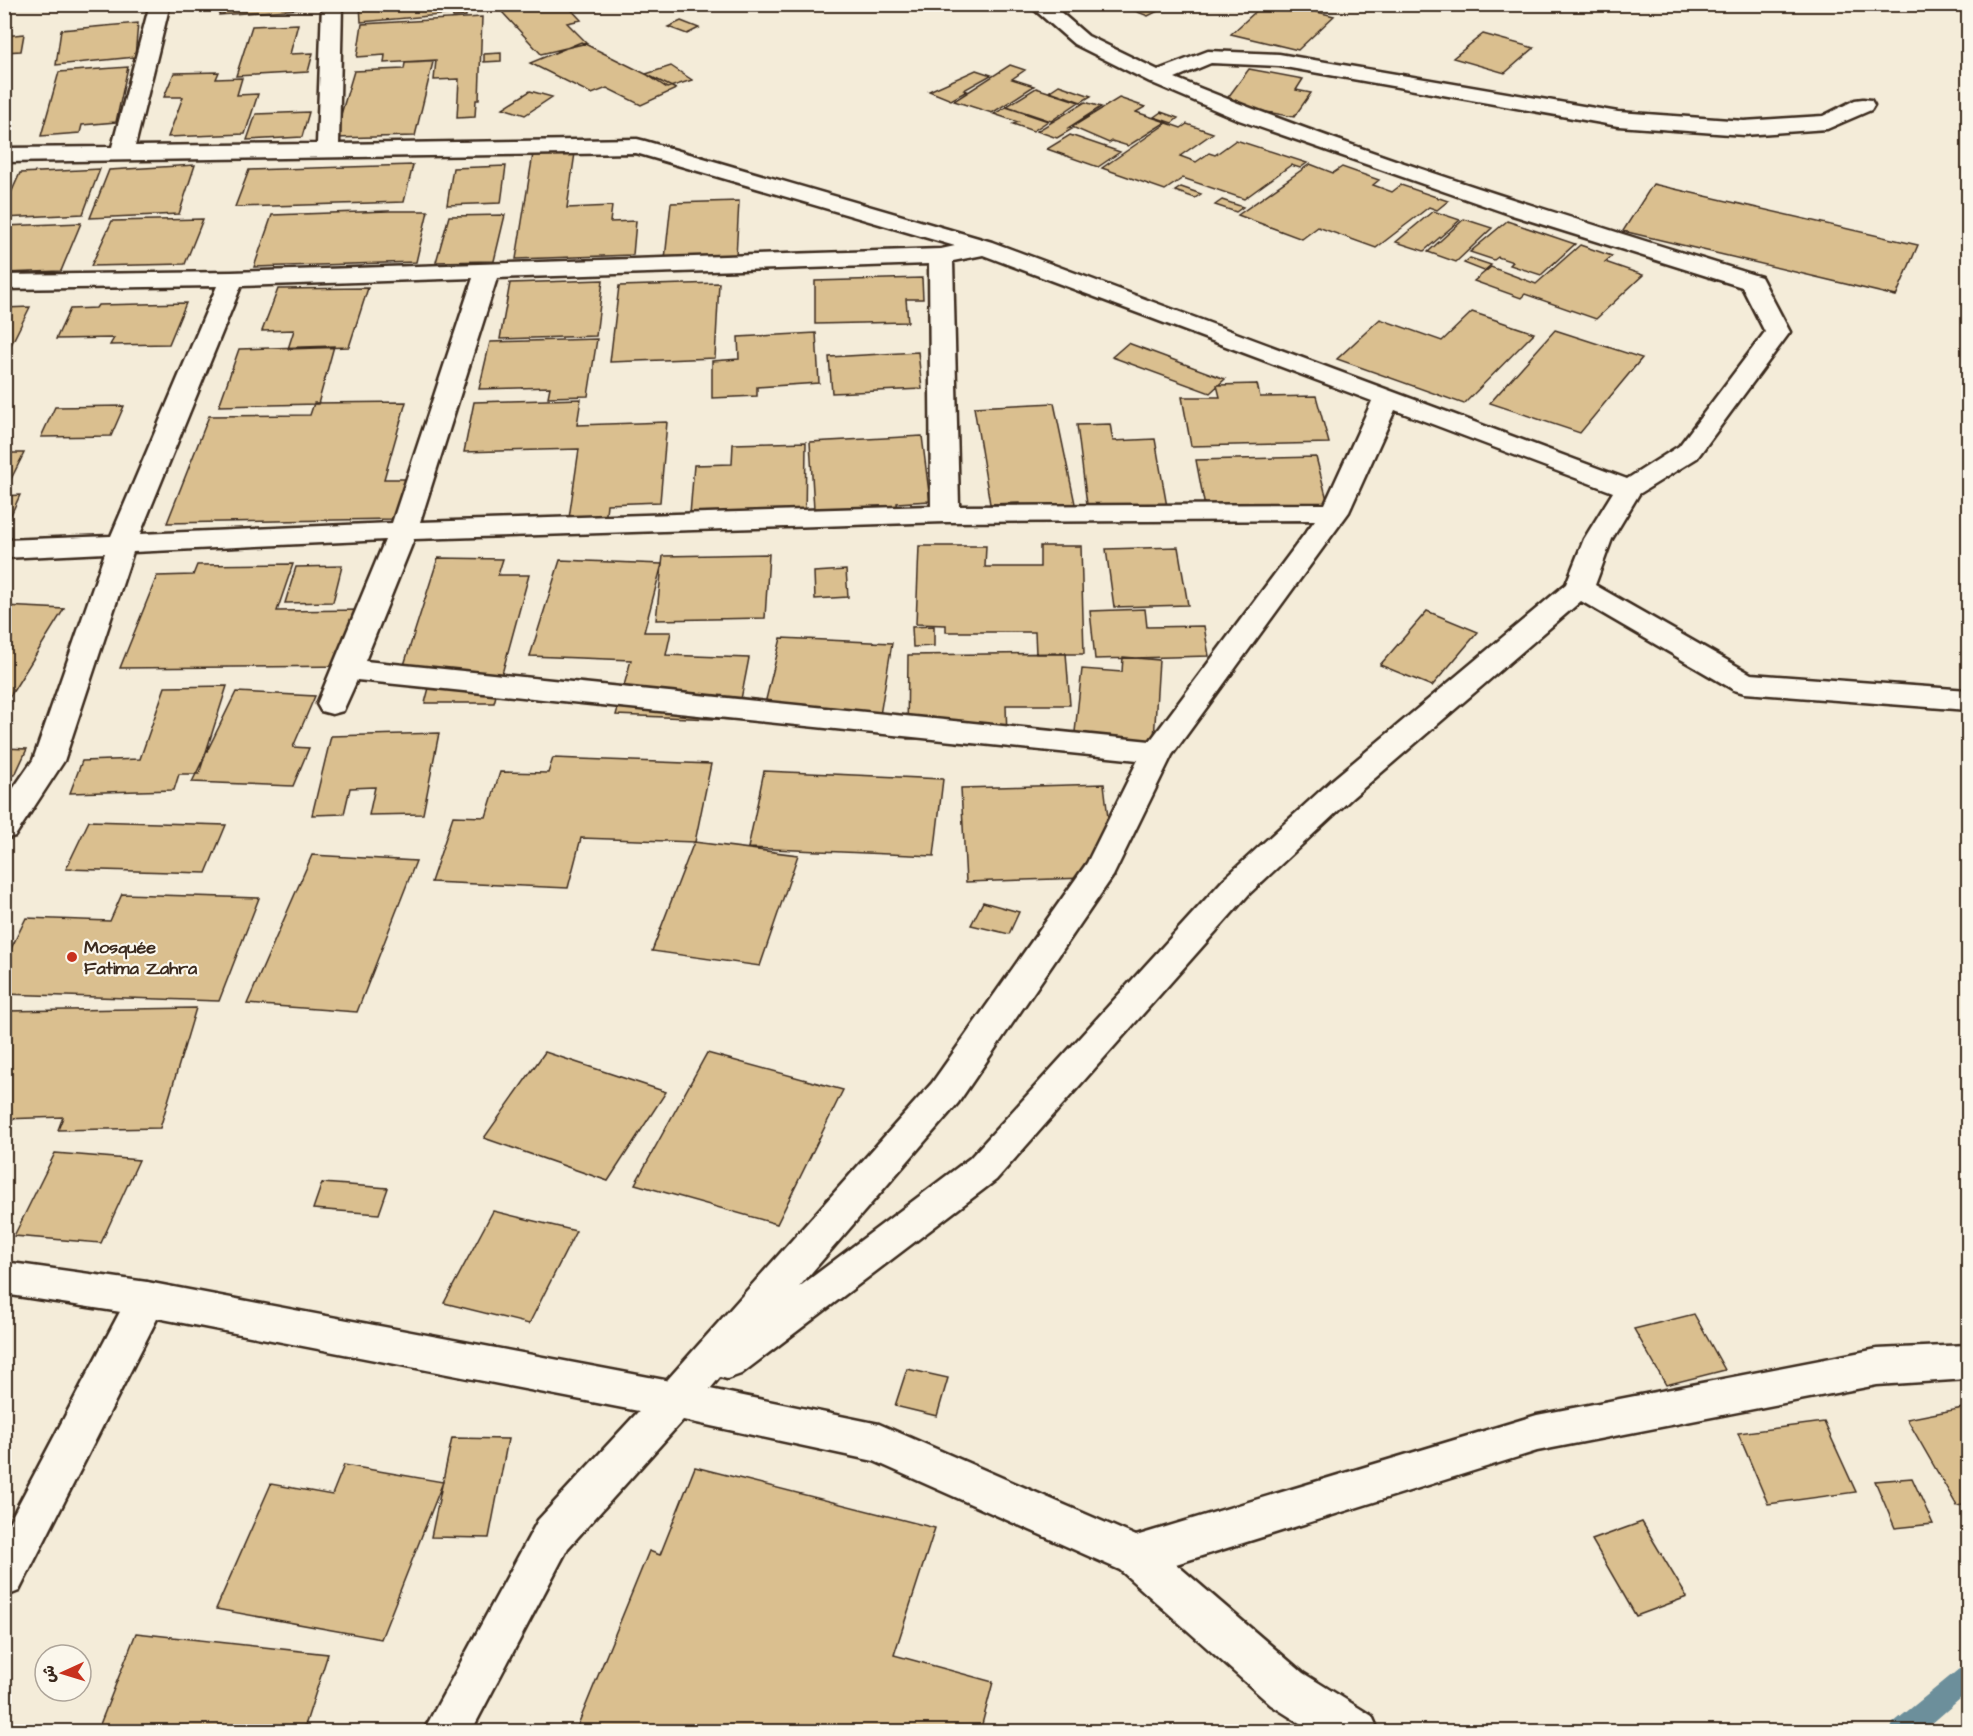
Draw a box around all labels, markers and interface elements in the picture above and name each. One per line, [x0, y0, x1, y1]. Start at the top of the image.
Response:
place label: Mosquée Fatima Zahra [84, 935, 198, 981]
marker: Mosquée Fatima Zahra [65, 950, 79, 964]
north arrow [33, 1643, 93, 1703]
text: ش [37, 1664, 61, 1684]

